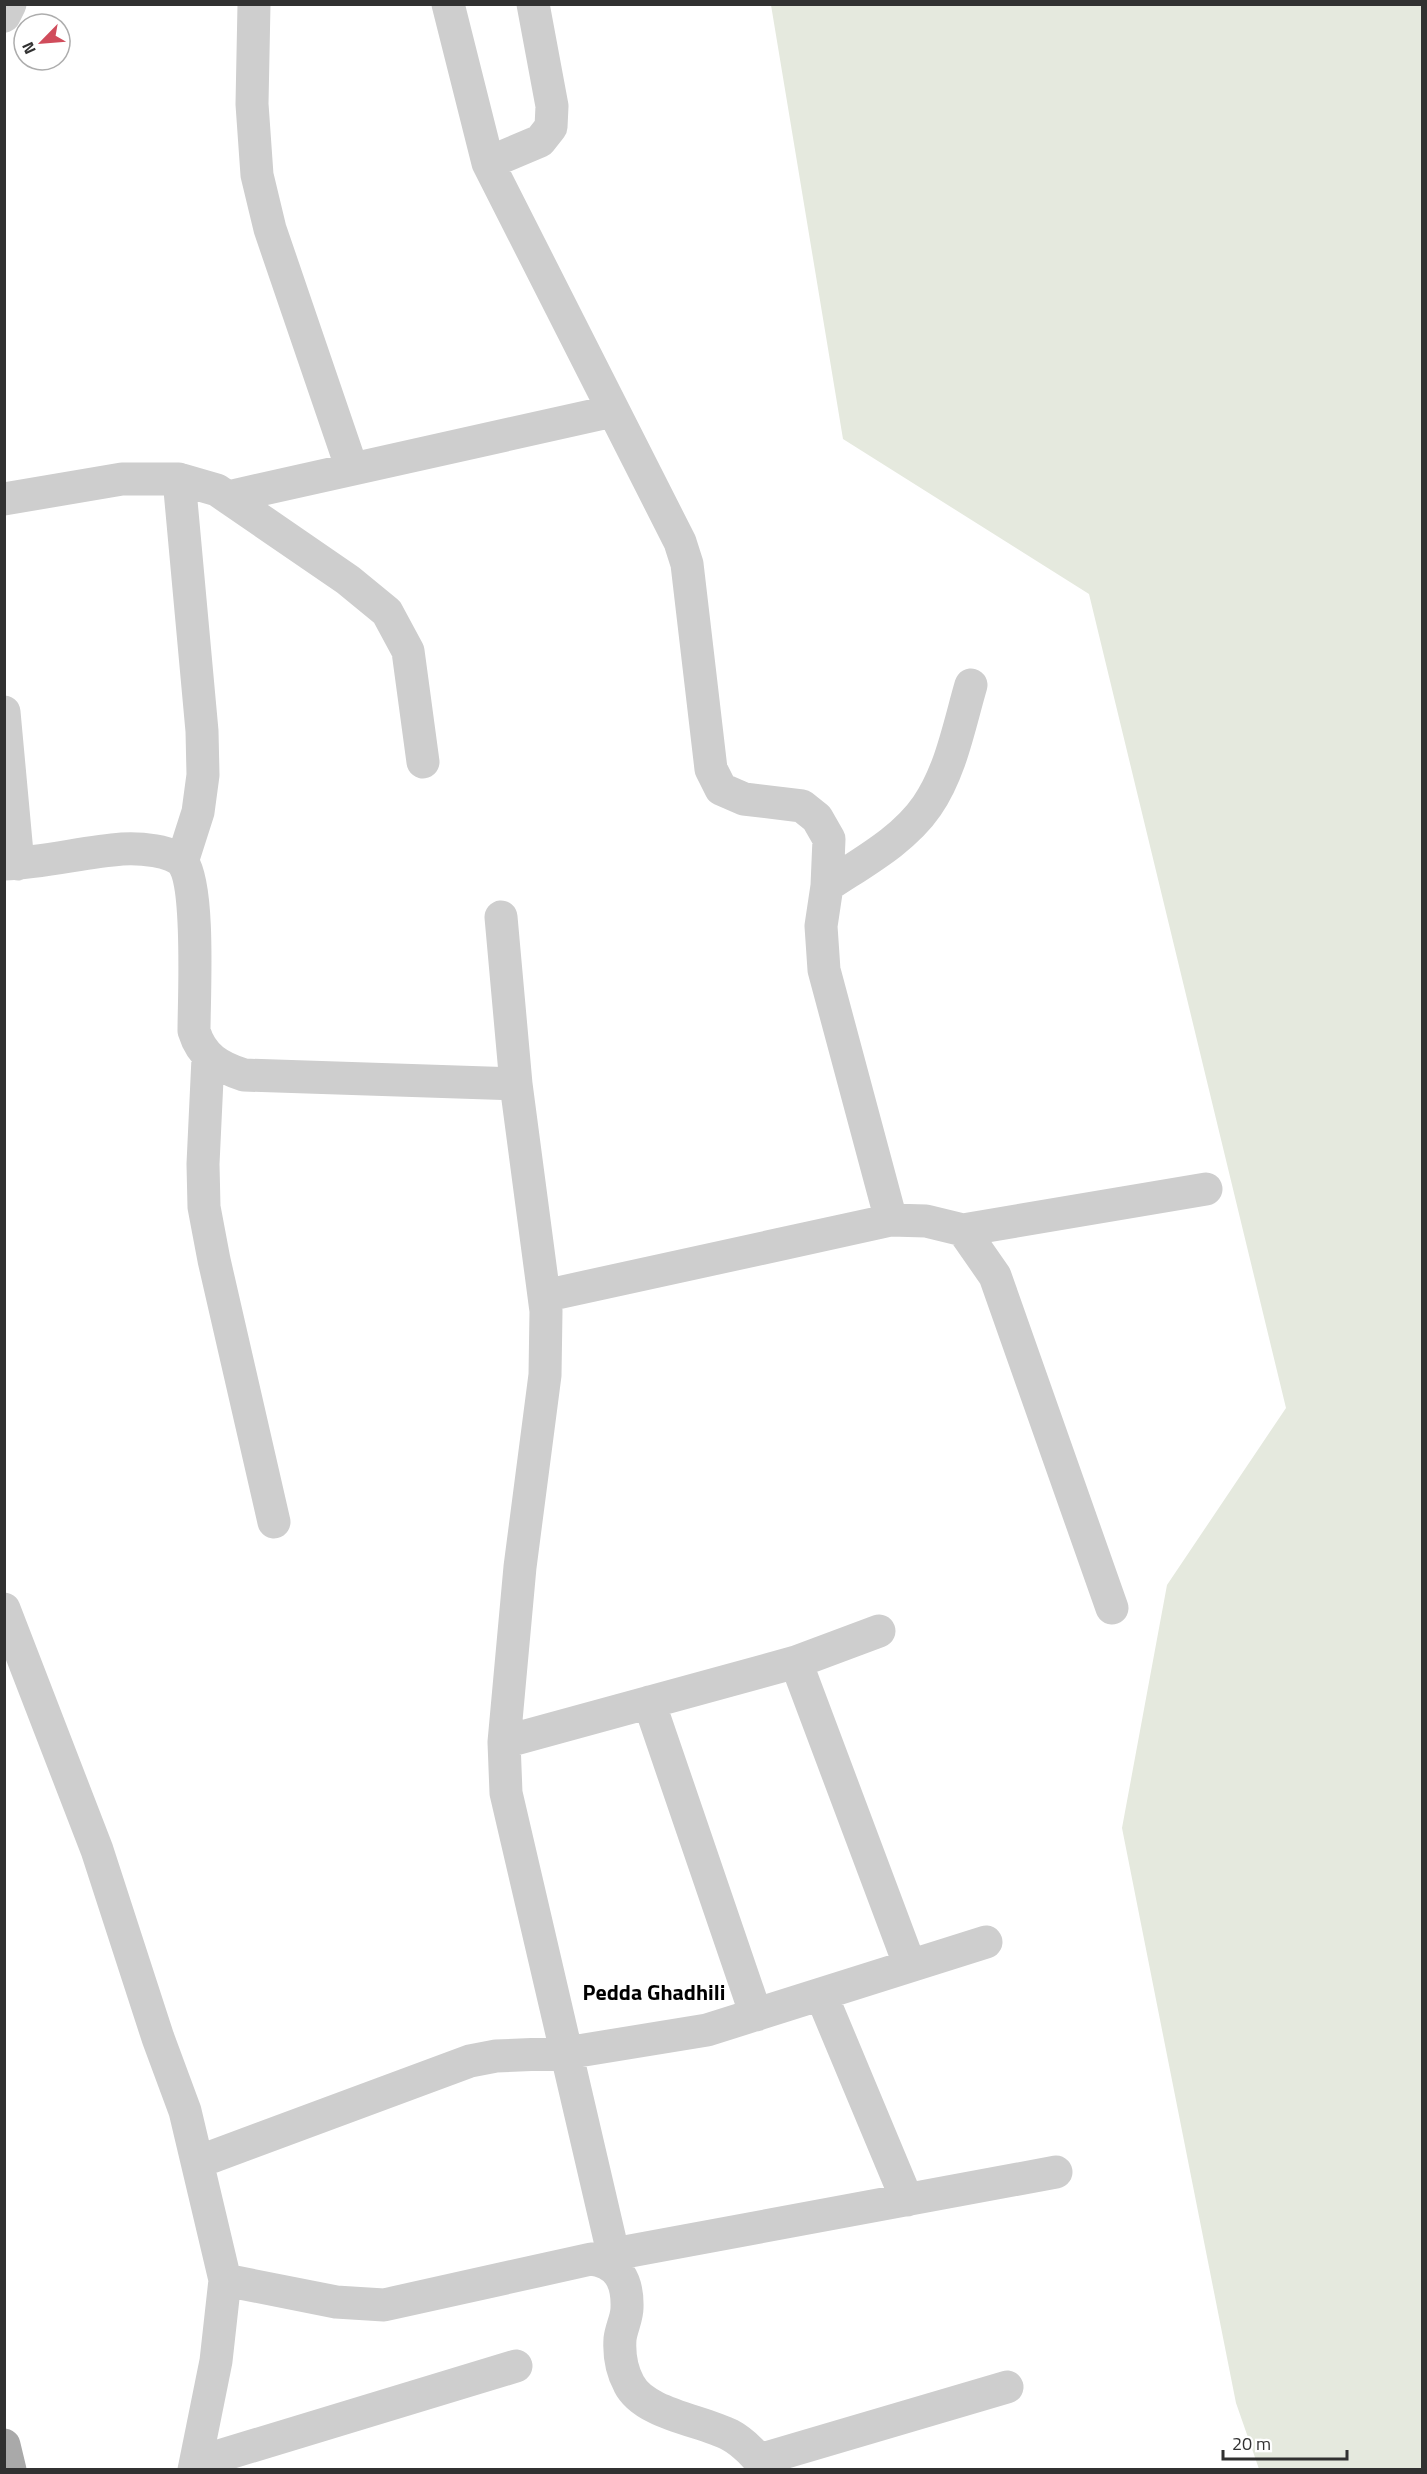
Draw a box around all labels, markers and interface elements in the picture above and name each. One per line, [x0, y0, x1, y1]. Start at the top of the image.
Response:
north arrow [12, 12, 72, 72]
text: N [15, 38, 42, 58]
district label: Pedda Ghadhili [583, 1975, 725, 2009]
scale bar [1223, 2423, 1348, 2461]
text: 20 m [1232, 2430, 1271, 2457]

